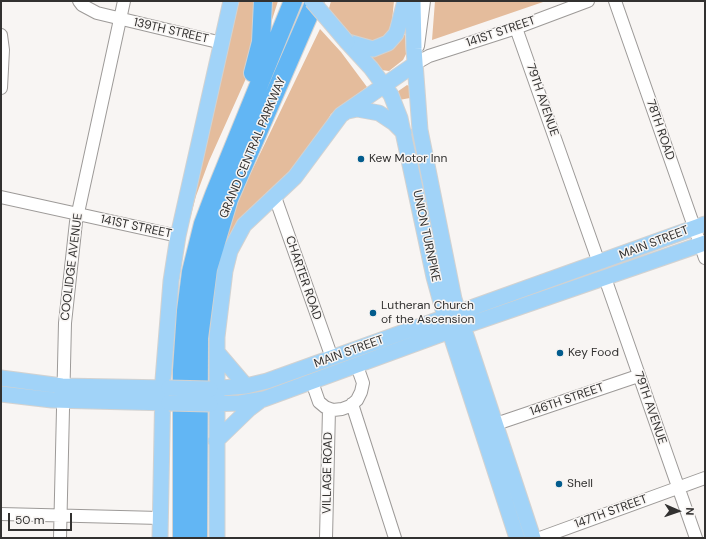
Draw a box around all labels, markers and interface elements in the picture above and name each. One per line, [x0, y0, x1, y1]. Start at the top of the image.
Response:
street label: 141ST STREET [464, 13, 538, 51]
street label: 139TH STREET [132, 15, 210, 47]
street label: 79TH AVENUE [523, 62, 561, 138]
street label: GRAND CENTRAL PARKWAY [217, 75, 289, 221]
street label: 78TH ROAD [643, 98, 677, 162]
place label: Kew Motor Inn [369, 152, 447, 166]
marker: Kew Motor Inn [356, 154, 366, 164]
street label: UNION TURNPIKE [409, 189, 443, 283]
street label: COOLIDGE AVENUE [58, 212, 86, 322]
street label: 141ST STREET [99, 212, 173, 242]
street label: MAIN STREET [617, 223, 691, 263]
street label: CHARTER ROAD [282, 234, 324, 322]
place label: Lutheran Church of the Ascension [381, 299, 474, 327]
marker: Lutheran Church of the Ascension [368, 308, 378, 318]
street label: MAIN STREET [312, 333, 386, 371]
place label: Key Food [568, 346, 619, 360]
marker: Key Food [555, 348, 565, 358]
street label: 79TH AVENUE [631, 370, 669, 446]
street label: 146TH STREET [528, 381, 606, 419]
street label: VILLAGE ROAD [320, 432, 336, 514]
place label: Shell [567, 477, 593, 491]
marker: Shell [554, 479, 564, 489]
north arrow [658, 491, 698, 531]
street label: 147TH STREET [573, 492, 649, 532]
scale bar [10, 505, 74, 531]
text: N [683, 507, 697, 516]
text: 50 m [15, 512, 44, 528]

